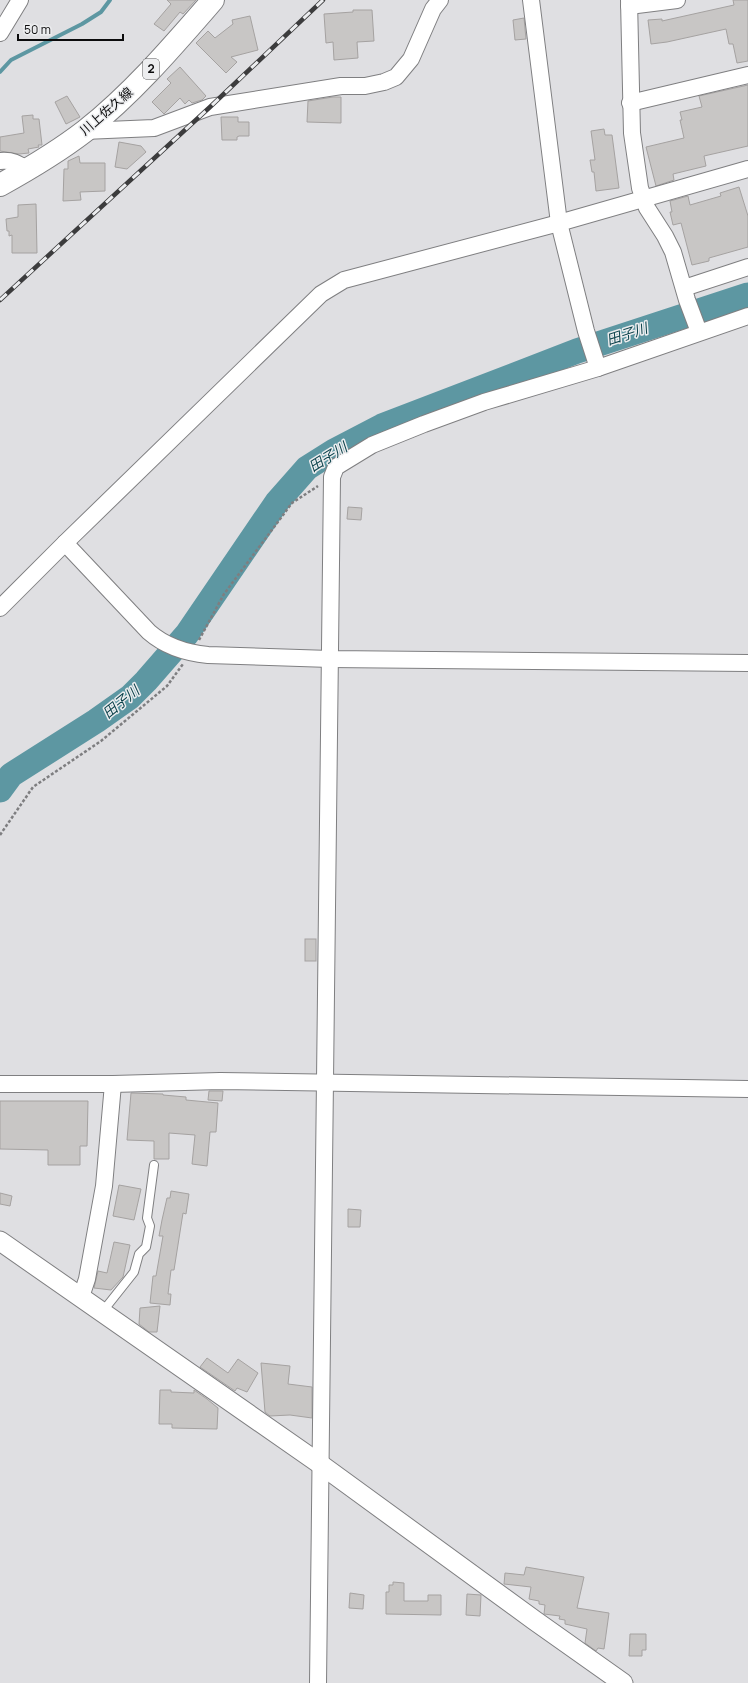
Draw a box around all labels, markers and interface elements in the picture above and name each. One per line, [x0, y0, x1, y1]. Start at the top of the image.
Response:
scale bar [18, 16, 123, 42]
text: 50 m [24, 21, 51, 38]
road number: 2 [143, 59, 159, 79]
street label: 川上佐久線 [76, 83, 136, 139]
water label: 田子川 [604, 317, 652, 349]
water label: 田子川 [305, 436, 352, 476]
water label: 田子川 [98, 680, 145, 722]

